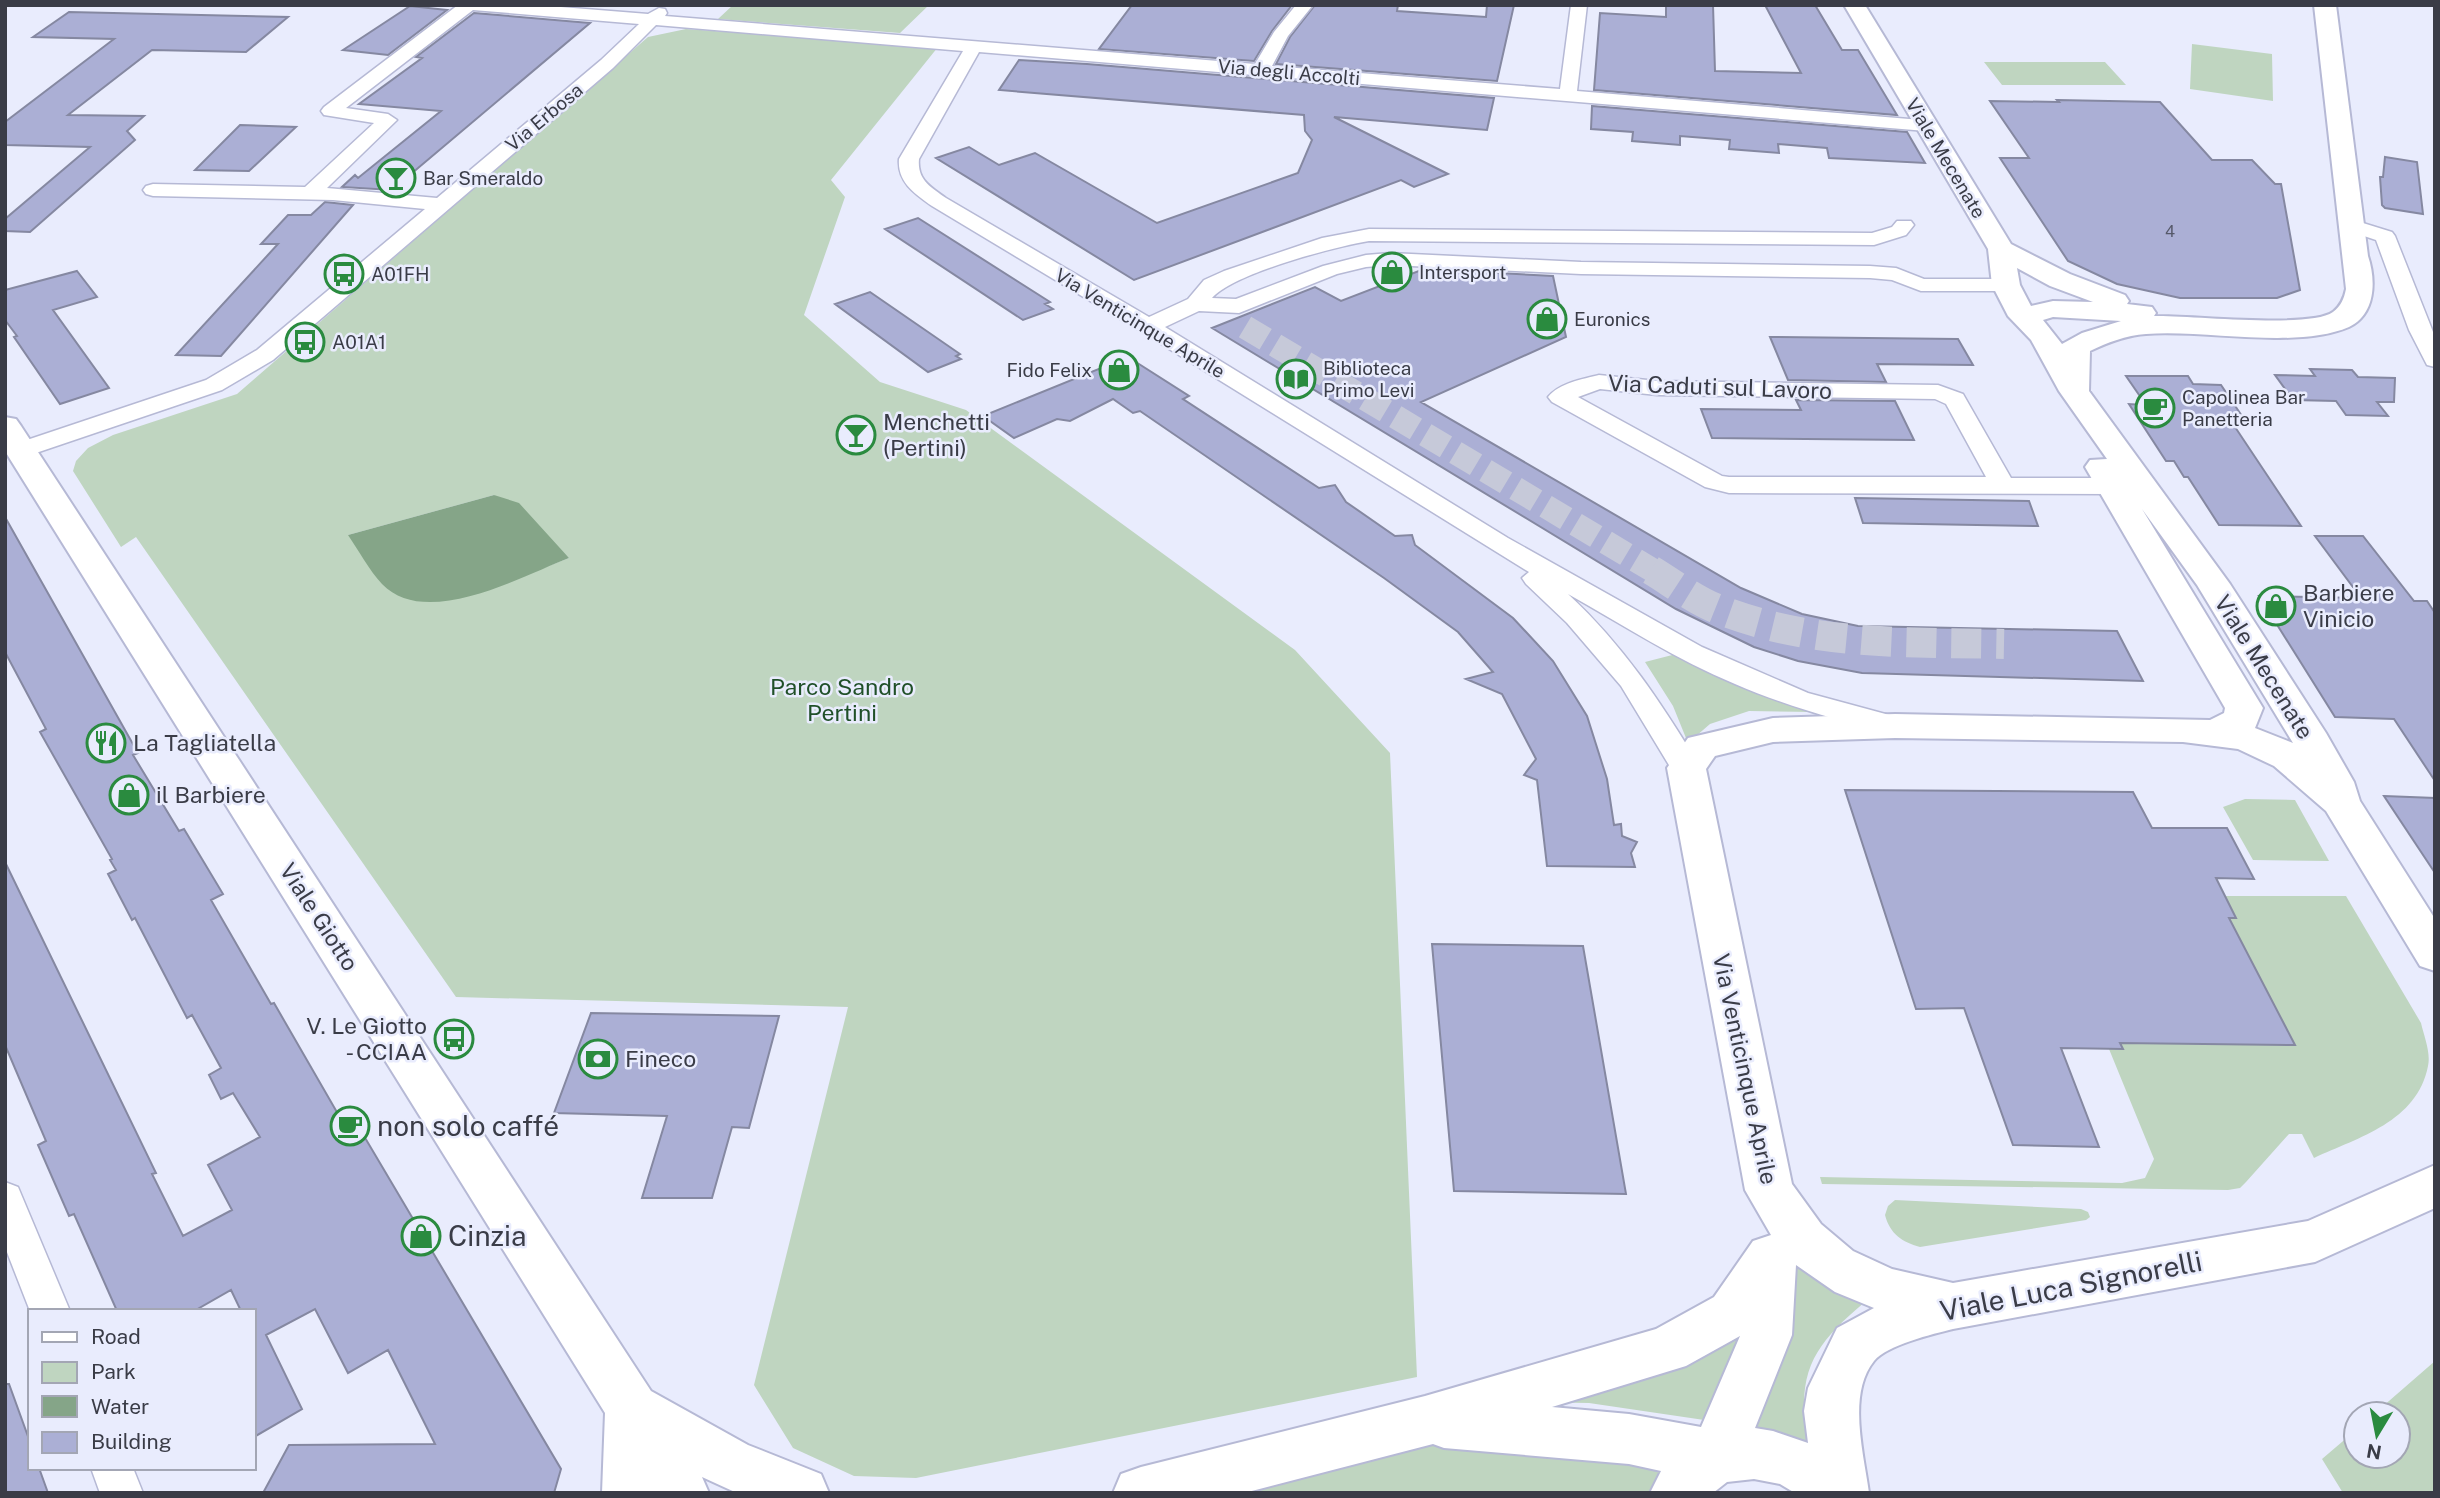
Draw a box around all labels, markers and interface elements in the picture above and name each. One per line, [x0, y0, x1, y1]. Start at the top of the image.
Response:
street label: Via degli Accolti [1217, 55, 1361, 89]
street label: Via Erbosa [501, 78, 587, 156]
street label: Viale Mecenate [1902, 94, 1990, 222]
bar icon: Bar Smeraldo [375, 157, 417, 199]
place label: Bar Smeraldo [423, 167, 543, 189]
house number: 4 [2165, 222, 2175, 241]
shop icon: Intersport [1371, 251, 1413, 293]
bus stop icon: A01FH [323, 253, 365, 295]
place label: Intersport [1419, 261, 1506, 283]
place label: A01FH [371, 263, 430, 285]
street label: Via Venticinque Aprile [1051, 264, 1229, 382]
shop icon: Euronics [1526, 298, 1568, 340]
place label: Euronics [1574, 308, 1650, 330]
bus stop icon: A01A1 [284, 321, 326, 363]
place label: A01A1 [332, 331, 386, 353]
shop icon: Fido Felix [1098, 349, 1140, 391]
place label: Biblioteca Primo Levi [1323, 357, 1414, 401]
library icon: Biblioteca Primo Levi [1275, 358, 1317, 400]
place label: Fido Felix [1007, 359, 1092, 381]
street label: Via Caduti sul Lavoro [1607, 369, 1833, 404]
place label: Capolinea Bar Panetteria [2182, 386, 2305, 430]
cafe icon: Capolinea Bar Panetteria [2134, 387, 2176, 429]
place label: Menchetti (Pertini) [883, 408, 990, 461]
bar icon: Menchetti (Pertini) [835, 414, 877, 456]
place label: Barbiere Vinicio [2303, 579, 2394, 632]
shop icon: Barbiere Vinicio [2255, 585, 2297, 627]
street label: Viale Mecenate [2209, 590, 2319, 744]
park label: Parco Sandro Pertini [770, 673, 914, 726]
restaurant icon: La Tagliatella [85, 722, 127, 764]
place label: La Tagliatella [133, 729, 276, 756]
shop icon: il Barbiere [108, 774, 150, 816]
place label: il Barbiere [156, 781, 266, 808]
street label: Viale Giotto [275, 858, 364, 976]
street label: Via Venticinque Aprile [1708, 951, 1783, 1187]
place label: V. Le Giotto - CCIAA [306, 1012, 427, 1065]
bus stop icon: V. Le Giotto - CCIAA [433, 1018, 475, 1060]
bank icon: Fineco [577, 1038, 619, 1080]
place label: Fineco [625, 1045, 696, 1072]
cafe icon: non solo caffé [329, 1105, 371, 1147]
place label: non solo caffé [377, 1109, 559, 1142]
shop icon: Cinzia [400, 1215, 442, 1257]
place label: Cinzia [448, 1219, 526, 1252]
street label: Viale Luca Signorelli [1937, 1244, 2205, 1327]
legend [28, 1309, 256, 1470]
text: Road [91, 1324, 141, 1349]
text: Park [91, 1359, 136, 1384]
text: Water [91, 1394, 149, 1419]
north arrow [2342, 1400, 2412, 1470]
text: Building [91, 1429, 172, 1454]
text: N [2365, 1440, 2383, 1464]

